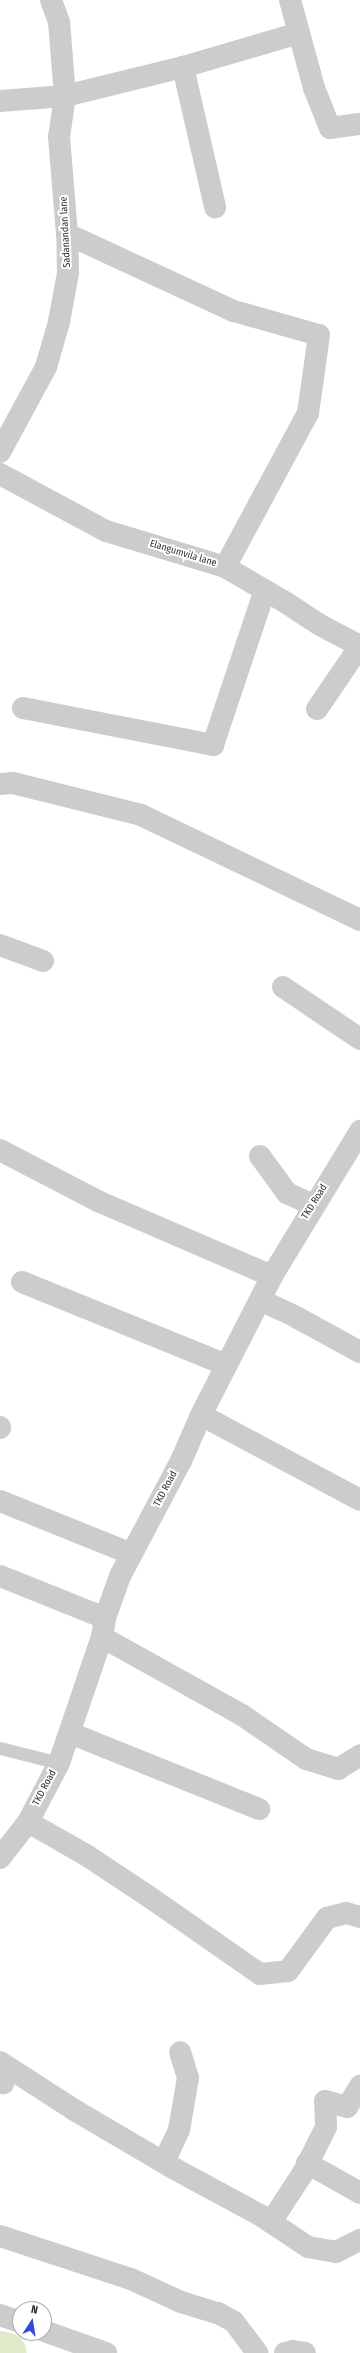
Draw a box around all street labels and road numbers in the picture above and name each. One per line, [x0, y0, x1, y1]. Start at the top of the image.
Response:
street label: Sadanandan lane [58, 196, 74, 268]
street label: Elangumvila lane [148, 538, 218, 570]
street label: TKD Road [300, 1182, 330, 1222]
street label: TKD Road [152, 1469, 180, 1509]
street label: TKD Road [31, 1768, 59, 1808]

